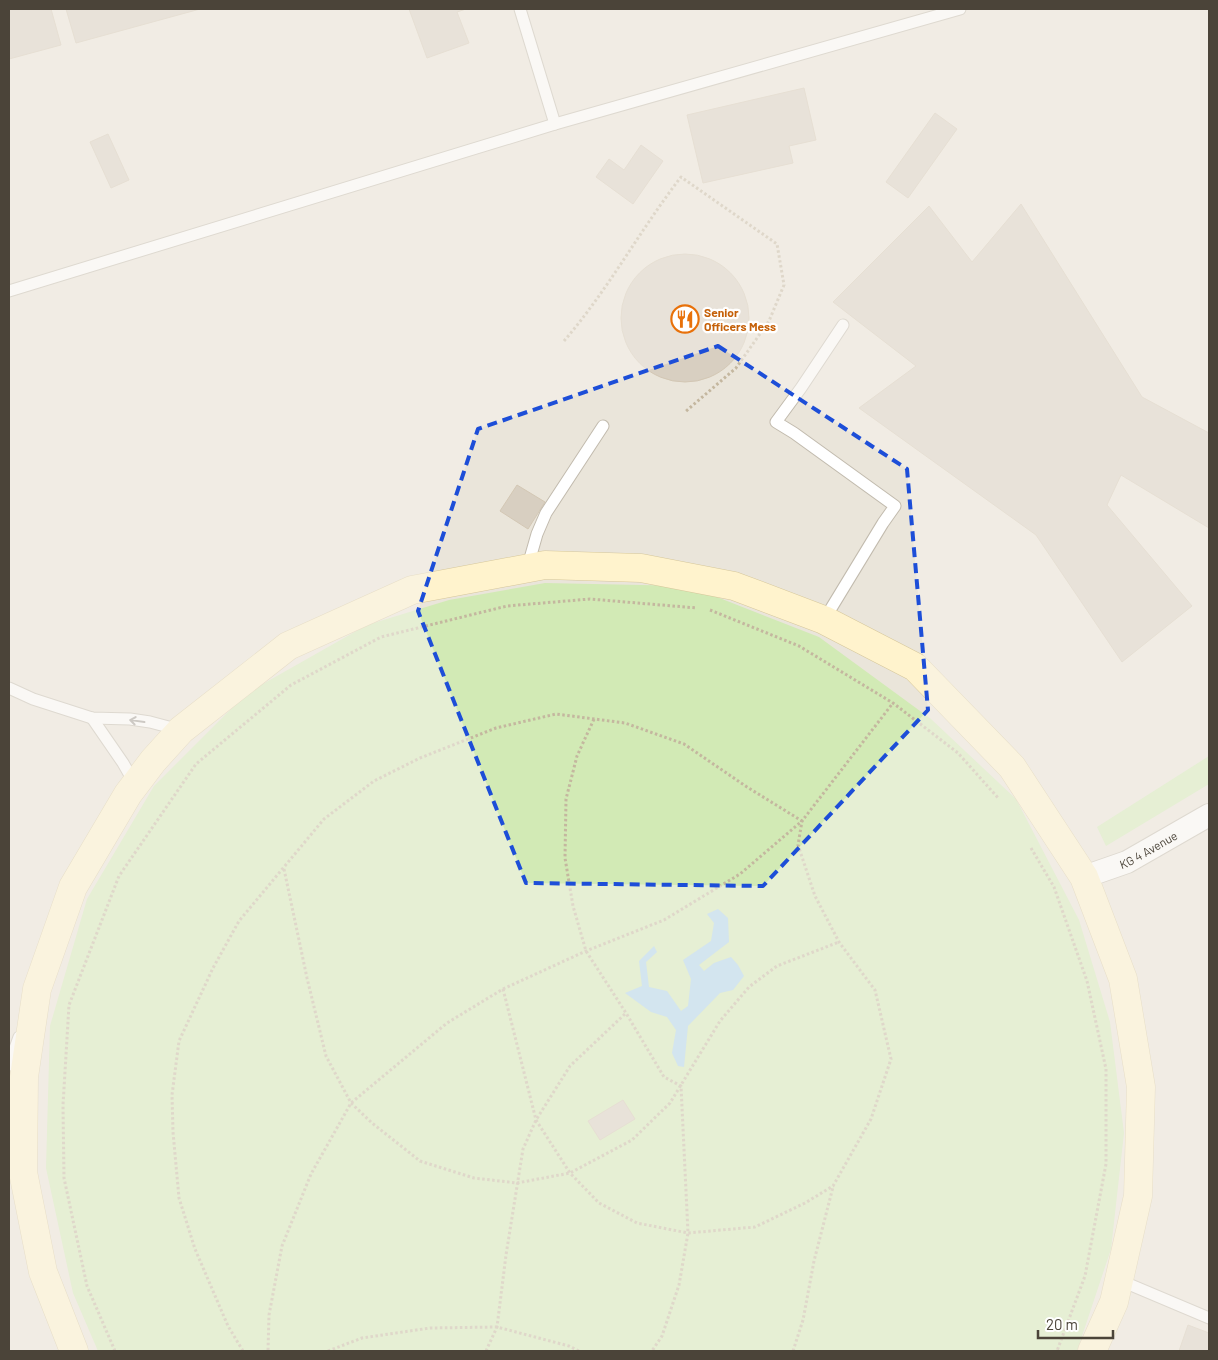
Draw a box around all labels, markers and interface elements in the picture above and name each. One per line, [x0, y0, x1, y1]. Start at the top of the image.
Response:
restaurant icon: Senior Officers Mess [670, 304, 700, 334]
place label: Senior Officers Mess [704, 305, 776, 333]
one-way arrow [130, 715, 146, 725]
street label: KG 4 Avenue [1117, 828, 1180, 871]
scale bar [1038, 1308, 1113, 1340]
text: 20 m [1046, 1315, 1078, 1333]

